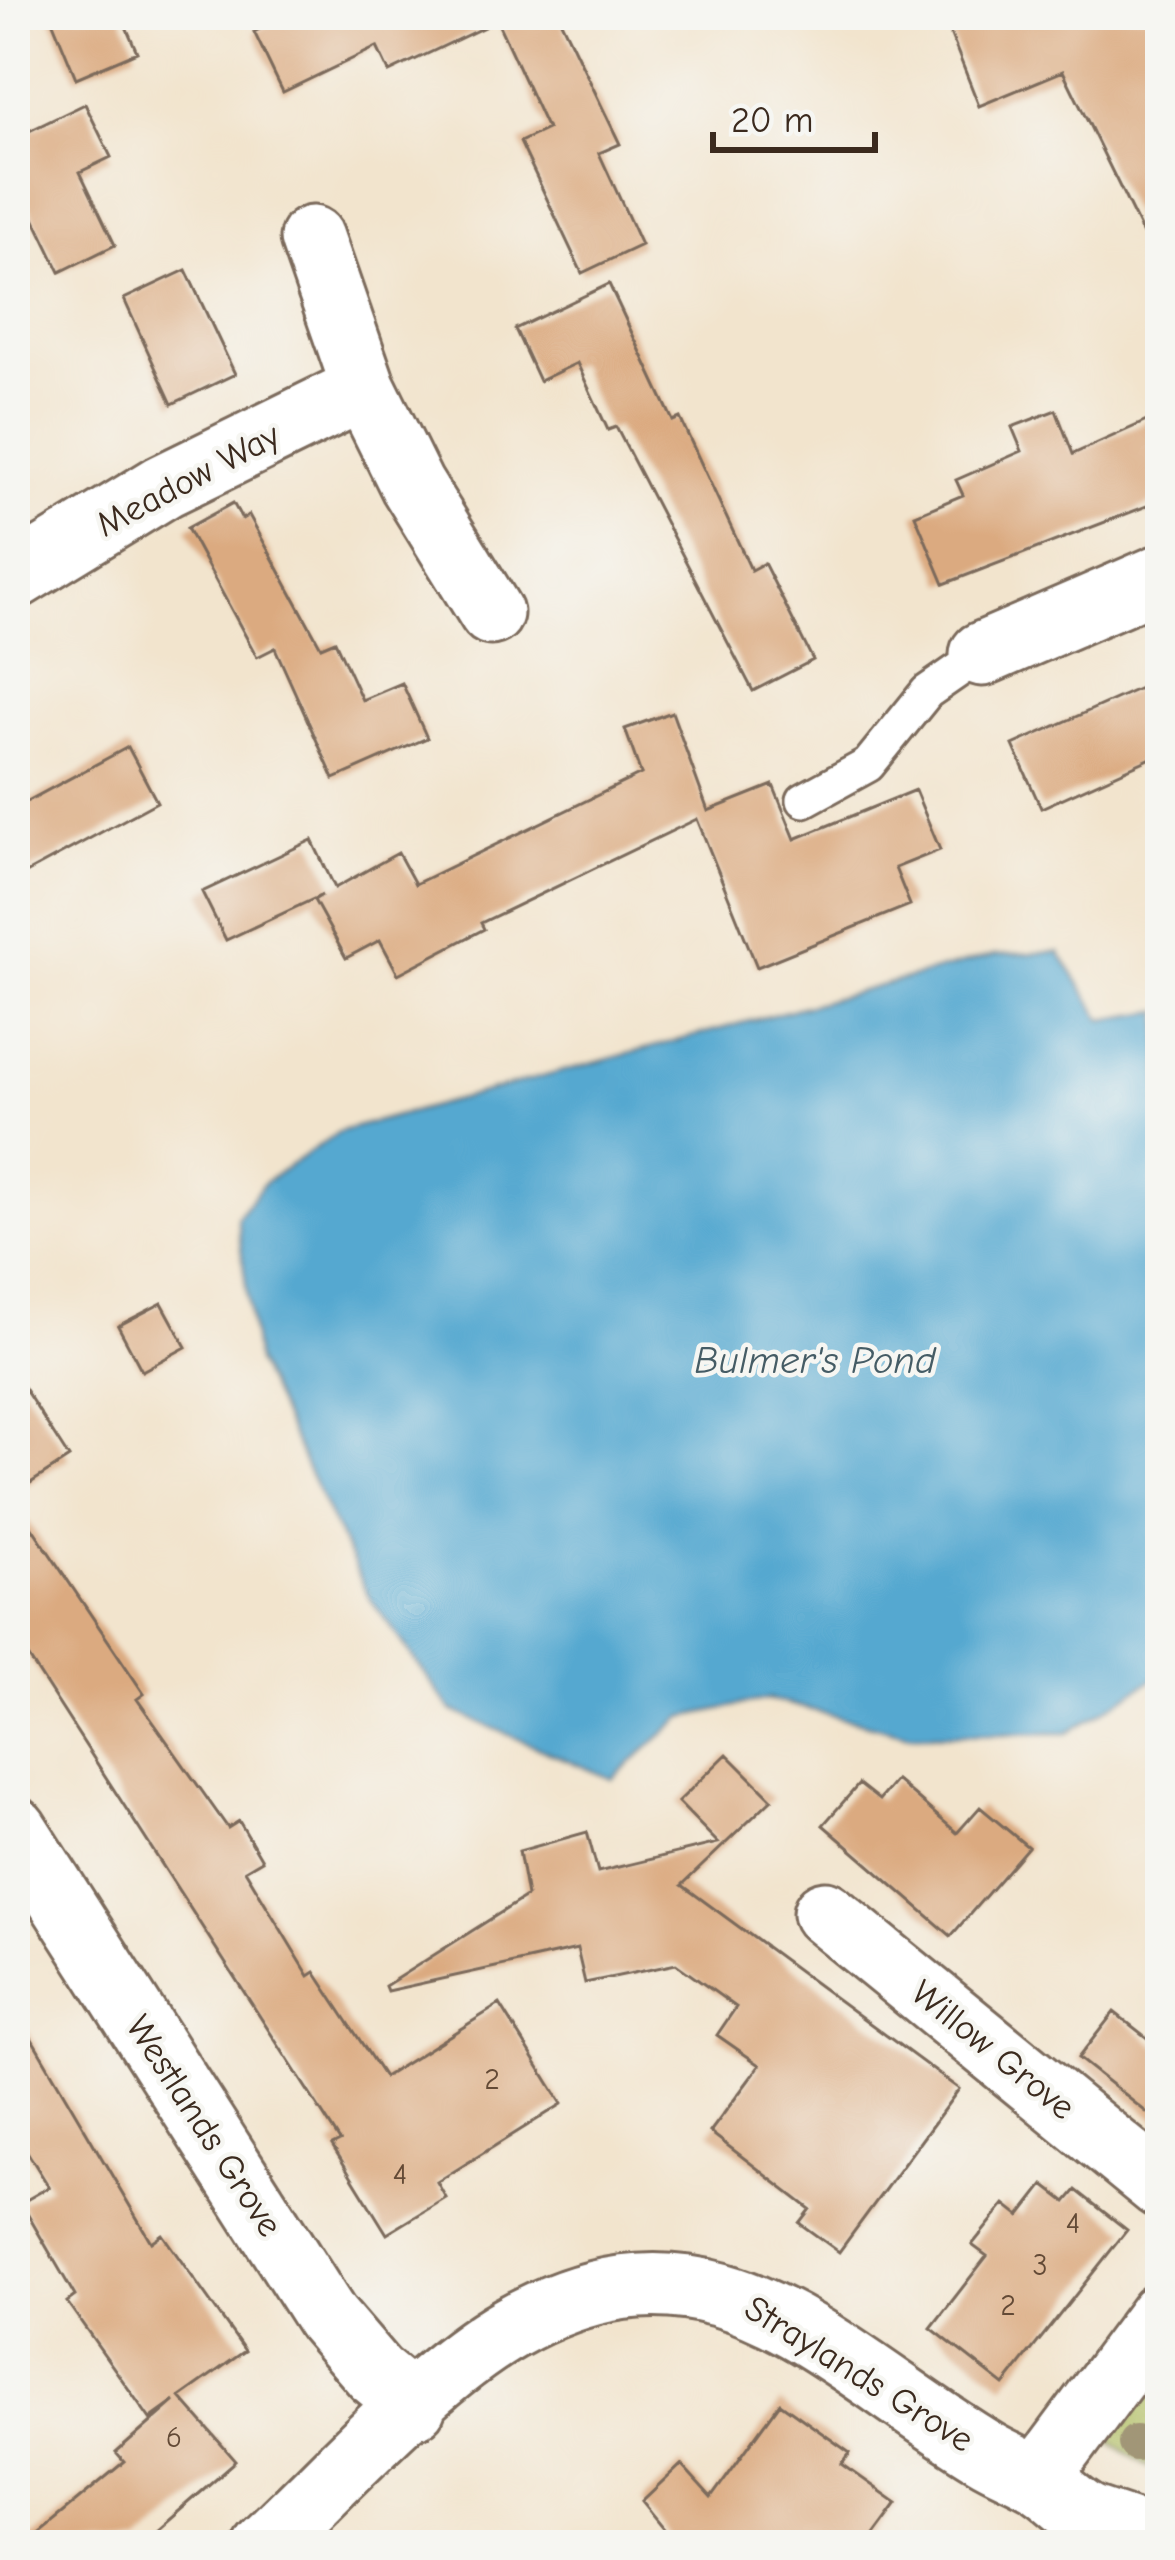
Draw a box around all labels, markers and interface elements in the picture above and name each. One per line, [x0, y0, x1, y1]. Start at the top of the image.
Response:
scale bar [713, 78, 875, 152]
text: 20 m [731, 100, 814, 141]
street label: Meadow Way [89, 414, 287, 545]
water label: Bulmer's Pond [694, 1338, 937, 1383]
street label: Willow Grove [903, 1972, 1083, 2128]
street label: Westlands Grove [117, 2008, 291, 2244]
house number: 2 [484, 2062, 500, 2097]
house number: 4 [393, 2157, 407, 2192]
house number: 4 [1066, 2206, 1080, 2241]
house number: 3 [1032, 2248, 1048, 2283]
street label: Straylands Grove [737, 2287, 981, 2461]
house number: 2 [1000, 2288, 1016, 2323]
house number: 6 [166, 2420, 182, 2455]

